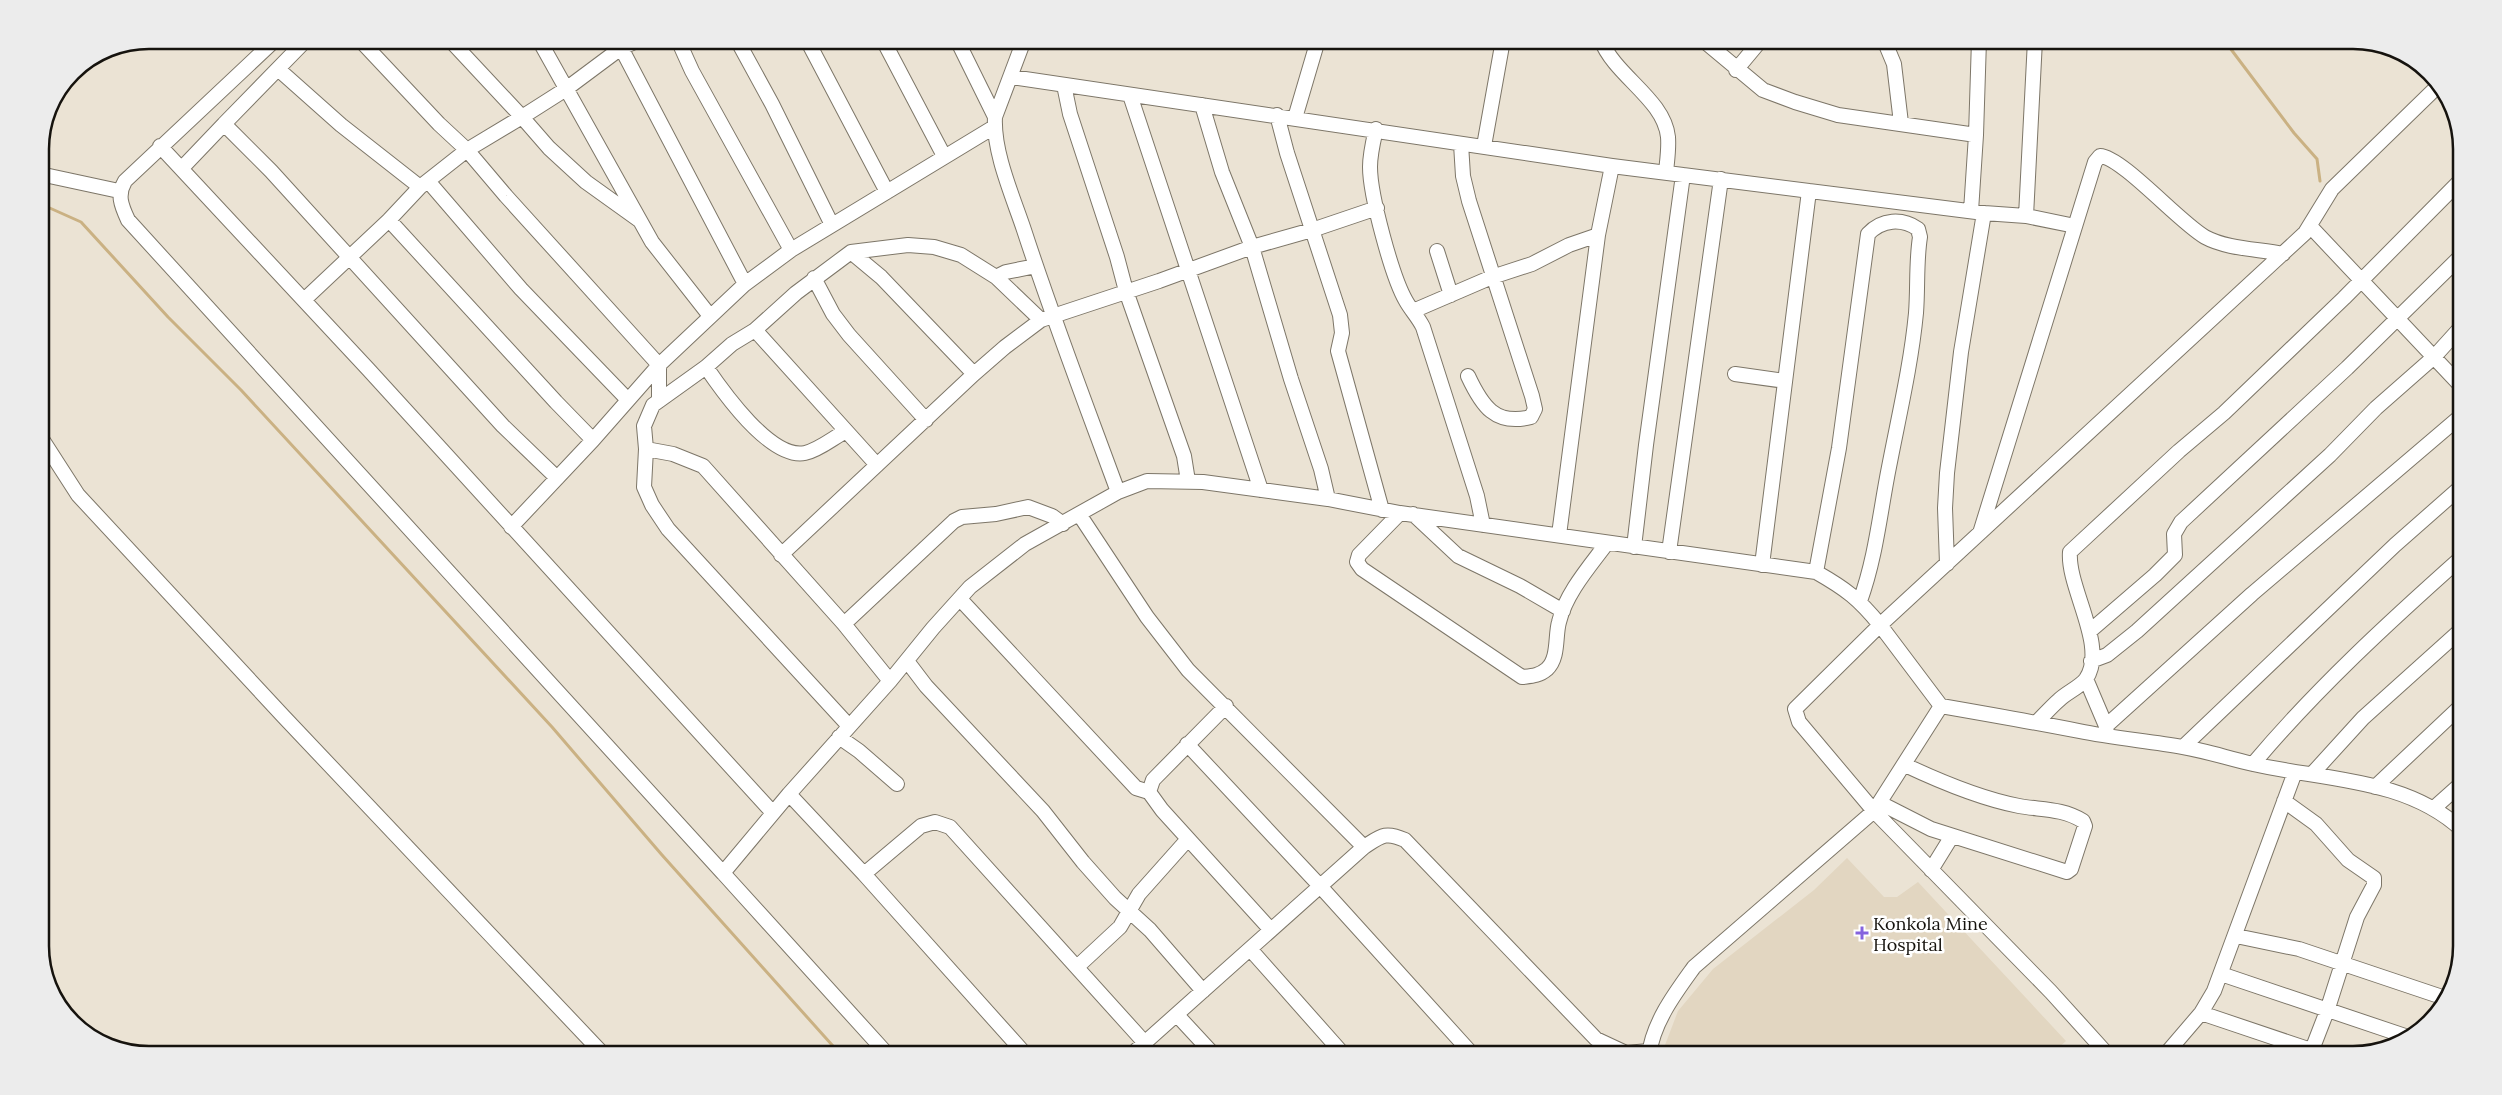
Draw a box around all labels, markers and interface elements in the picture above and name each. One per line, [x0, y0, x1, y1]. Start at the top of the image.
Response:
place label: Konkola Mine Hospital [1873, 912, 1988, 956]
marker: Konkola Mine Hospital [1855, 926, 1869, 940]

